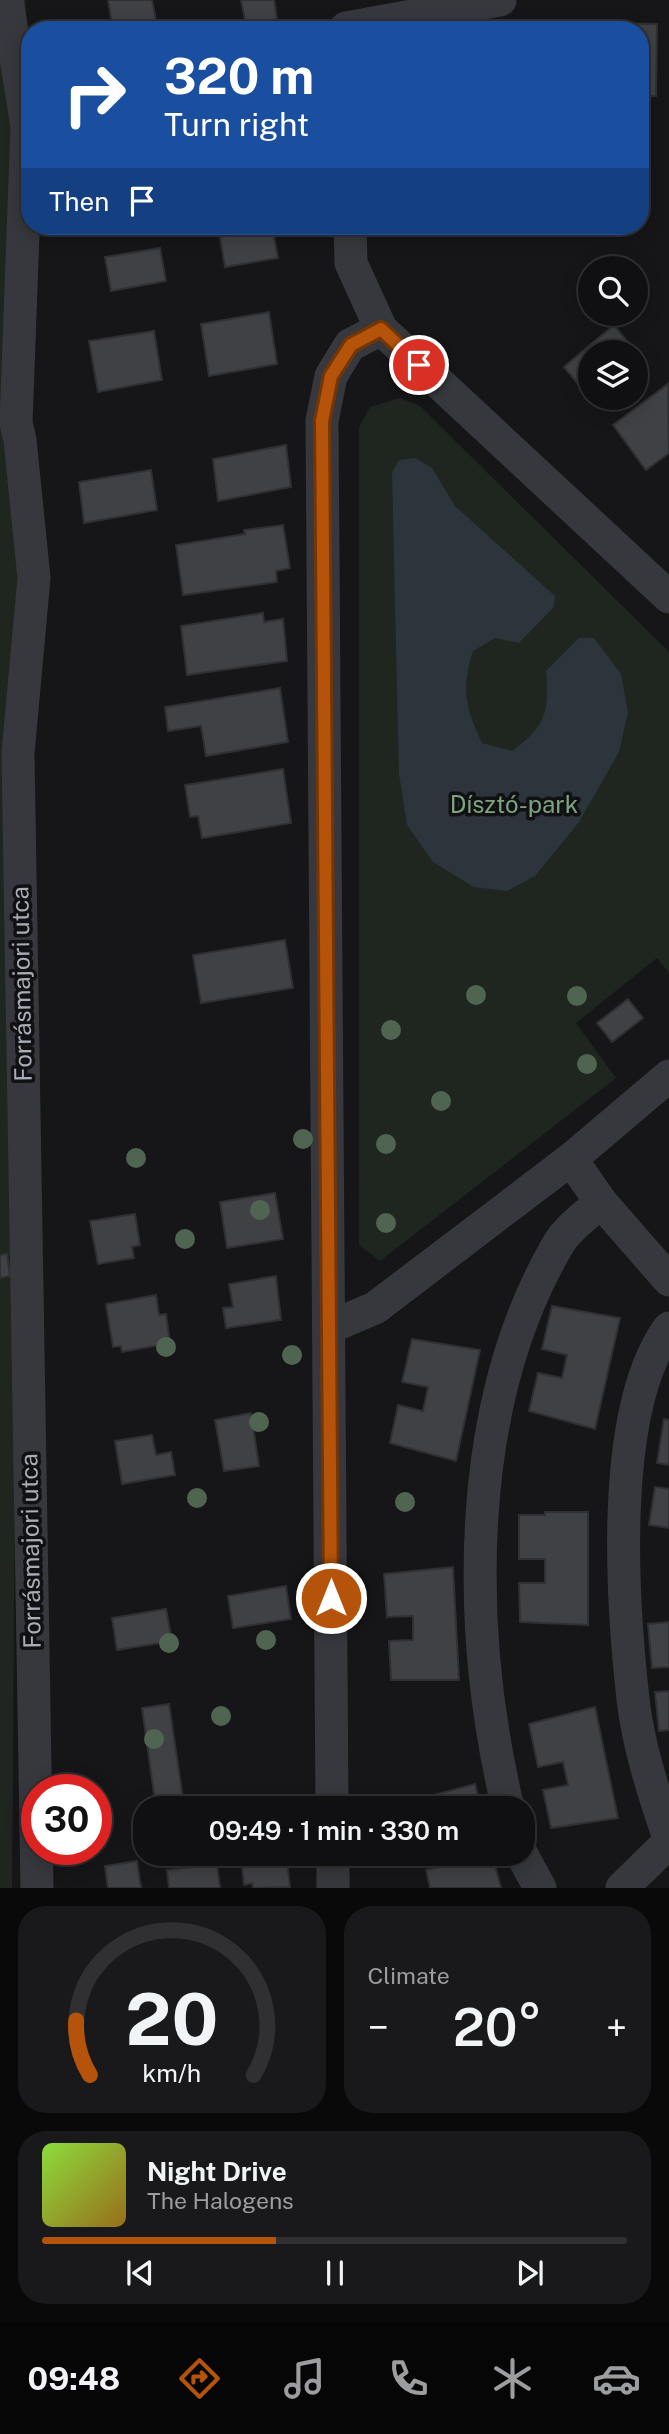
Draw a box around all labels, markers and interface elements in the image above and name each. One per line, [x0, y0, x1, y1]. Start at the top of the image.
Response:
text: 320 m [164, 47, 314, 105]
icon: right [49, 49, 140, 140]
text: Turn right [164, 106, 309, 143]
icon: arrive [123, 182, 161, 220]
text: Then [49, 186, 109, 217]
map controls [578, 256, 648, 410]
button: search [578, 256, 648, 326]
pin [389, 335, 449, 395]
button: layers [578, 340, 648, 410]
icon: arrive [400, 346, 438, 384]
park label: Dísztó-park [450, 790, 578, 818]
street label: Forrásmajori utca [5, 886, 37, 1082]
street label: Forrásmajori utca [14, 1453, 46, 1649]
position arrow [294, 1561, 368, 1635]
speed limit sign: 30 [21, 1774, 112, 1865]
text: 09:49 · 1 min · 330 m [209, 1815, 459, 1846]
text: Climate [368, 1962, 450, 1989]
text: 20 [125, 1977, 218, 2062]
text: 20° [453, 1997, 542, 2058]
text: − [368, 2005, 389, 2050]
text: + [606, 2005, 627, 2050]
text: km/h [142, 2058, 201, 2088]
text: Night Drive [147, 2156, 287, 2187]
text: The Halogens [147, 2187, 294, 2214]
icon: previous [121, 2254, 159, 2292]
icon: pause [316, 2254, 354, 2292]
icon: next [511, 2254, 549, 2292]
icon: directions [175, 2354, 224, 2403]
icon: music [280, 2354, 329, 2403]
icon: phone [384, 2354, 433, 2403]
icon: climate [488, 2354, 537, 2403]
icon: car [592, 2354, 641, 2403]
text: 09:48 [28, 2360, 120, 2397]

